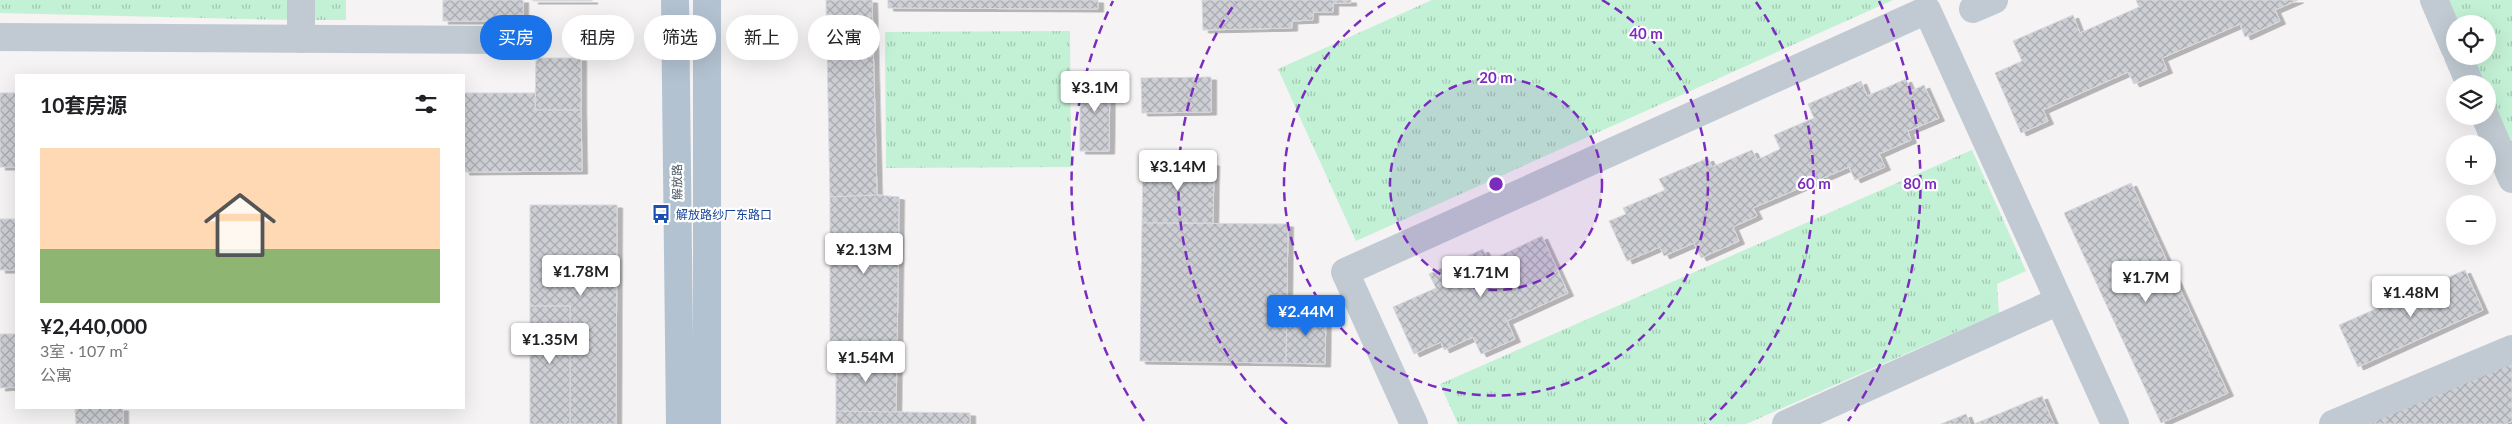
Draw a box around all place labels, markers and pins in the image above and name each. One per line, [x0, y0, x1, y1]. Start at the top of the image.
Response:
pin: ¥3.1M [1060, 70, 1130, 113]
pin: ¥3.14M [1137, 150, 1219, 192]
centre of rings [1487, 175, 1505, 193]
bus stop icon: 解放路纱厂东路口 [650, 203, 672, 225]
place label: 解放路纱厂东路口 [676, 207, 772, 222]
pin: ¥2.13M [823, 232, 905, 275]
pin: ¥1.78M [540, 254, 622, 297]
pin: ¥1.71M [1440, 256, 1522, 298]
pin: ¥1.7M [2111, 260, 2181, 303]
pin: ¥1.48M [2370, 276, 2452, 318]
pin: ¥2.44M [1265, 294, 1347, 337]
pin: ¥1.35M [509, 322, 591, 365]
pin: ¥1.54M [825, 340, 907, 383]

